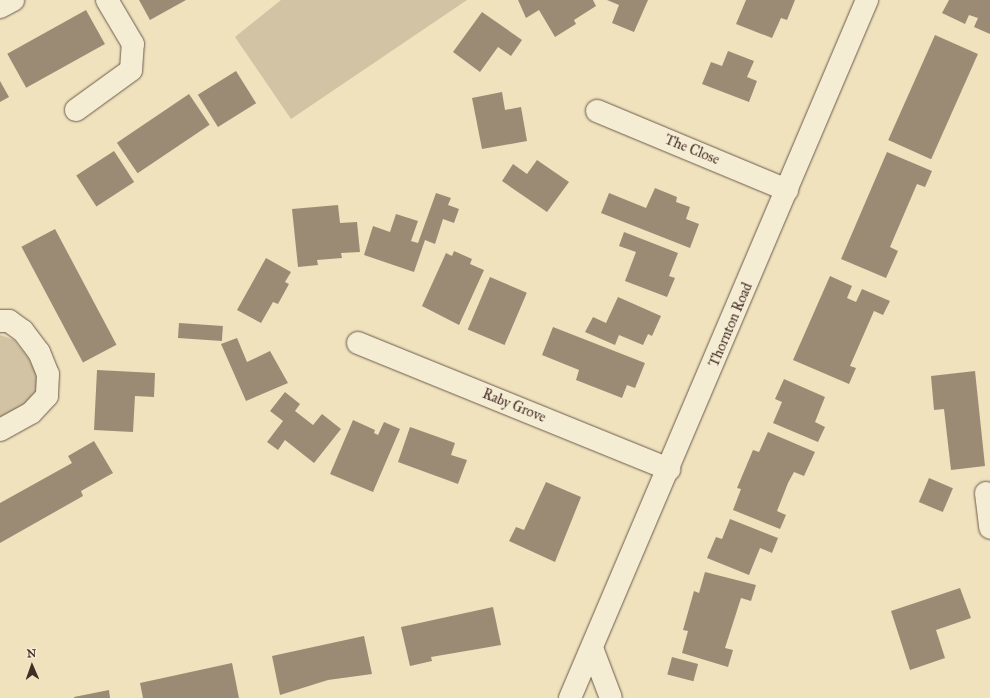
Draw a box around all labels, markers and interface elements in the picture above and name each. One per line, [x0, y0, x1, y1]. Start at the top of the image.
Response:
street label: The Close [662, 131, 722, 169]
street label: Thornton Road [706, 280, 756, 370]
street label: Raby Grove [480, 386, 548, 426]
north arrow [12, 646, 52, 686]
text: N [27, 647, 36, 660]

